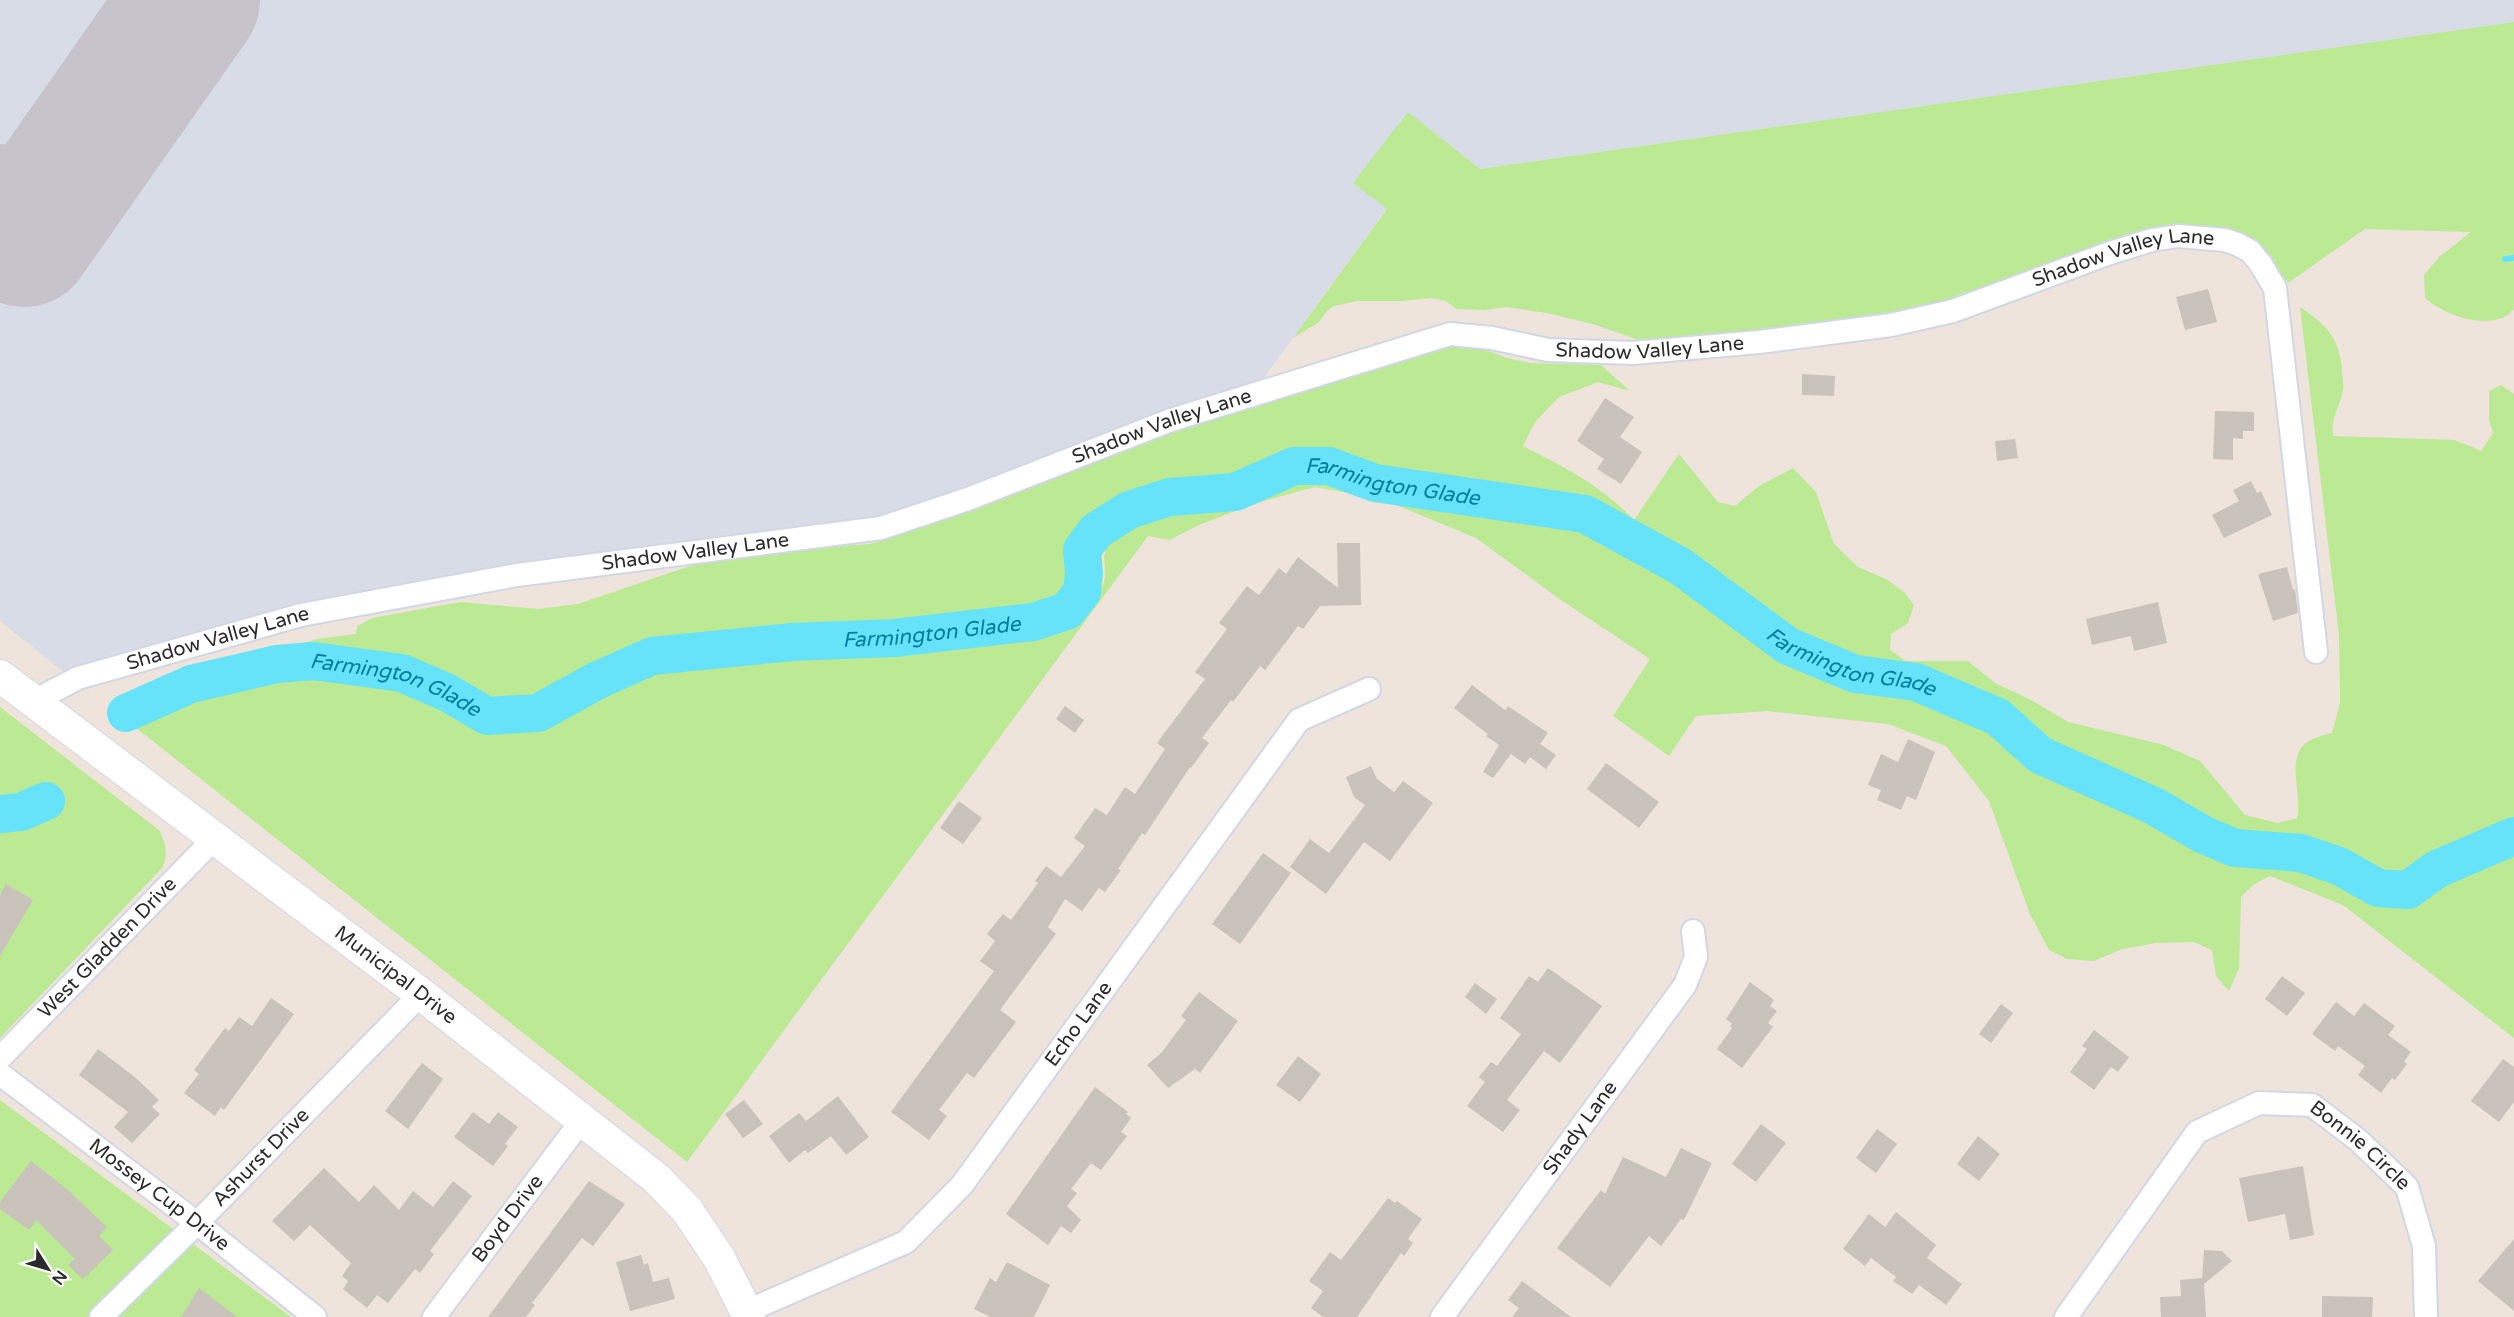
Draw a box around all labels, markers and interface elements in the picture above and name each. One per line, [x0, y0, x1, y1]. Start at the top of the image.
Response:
street label: Shadow Valley Lane [2029, 224, 2215, 293]
street label: Shadow Valley Lane [1555, 331, 1745, 365]
street label: Shadow Valley Lane [1069, 384, 1255, 469]
water label: Farmington Glade [1305, 454, 1482, 511]
street label: Shadow Valley Lane [600, 528, 791, 576]
street label: Shadow Valley Lane [124, 602, 311, 676]
water label: Farmington Glade [842, 611, 1023, 653]
water label: Farmington Glade [1761, 622, 1941, 702]
water label: Farmington Glade [308, 648, 486, 723]
street label: West Gladden Drive [33, 872, 182, 1023]
street label: Municipal Drive [330, 921, 462, 1029]
street label: Echo Lane [1040, 977, 1117, 1071]
street label: Shady Lane [1538, 1077, 1623, 1180]
street label: Bonnie Circle [2305, 1096, 2415, 1195]
street label: Ashurst Drive [208, 1103, 314, 1212]
street label: Mossey Cup Drive [84, 1134, 234, 1256]
street label: Boyd Drive [467, 1170, 549, 1267]
north arrow [18, 1239, 78, 1299]
text: N [47, 1266, 71, 1289]

